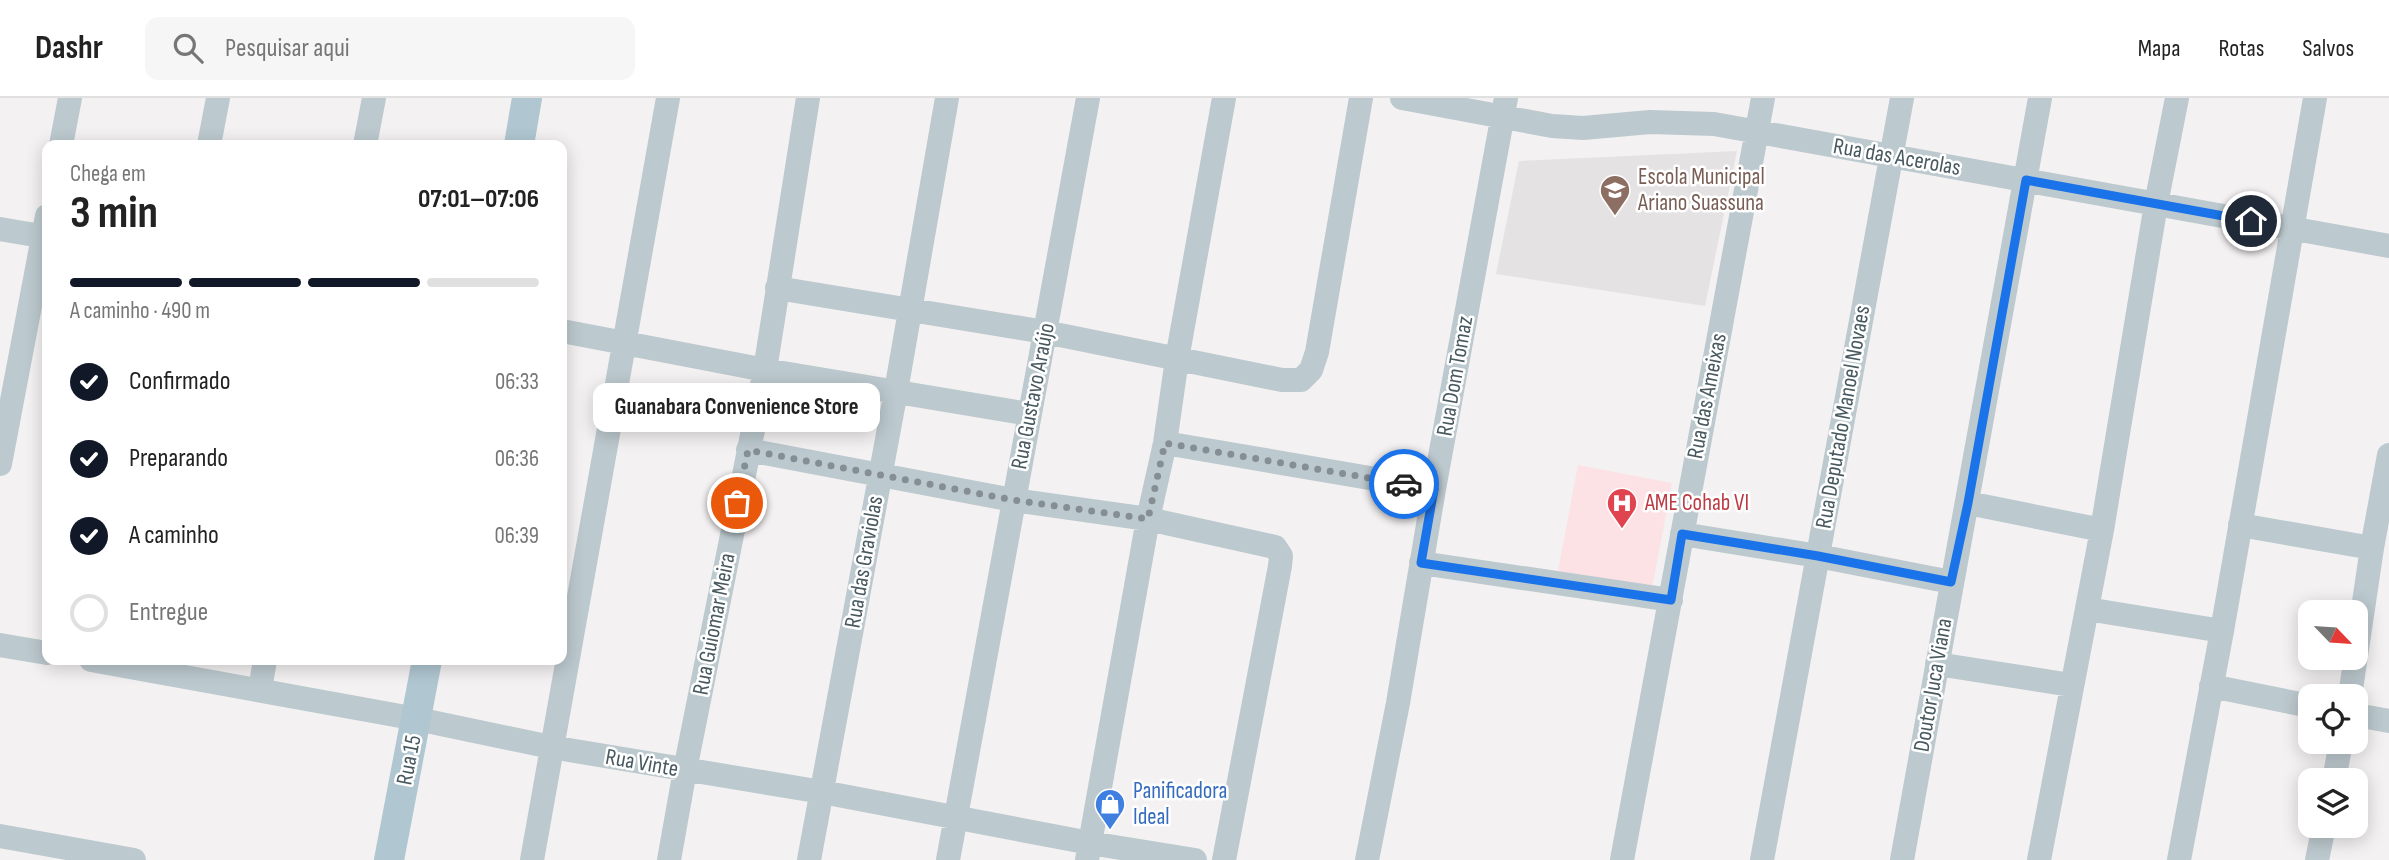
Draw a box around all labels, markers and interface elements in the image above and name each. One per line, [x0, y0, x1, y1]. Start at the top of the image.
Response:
search box [145, 17, 635, 80]
text: Dashr [35, 28, 103, 68]
icon: search [169, 29, 207, 67]
text: Pesquisar aqui [225, 33, 350, 64]
text: Mapa [2138, 34, 2181, 63]
text: Rotas [2219, 34, 2264, 63]
text: Salvos [2302, 34, 2354, 63]
street label: Rua das Acerolas [1831, 132, 1963, 182]
text: Chega em [70, 160, 146, 188]
place label: Escola Municipal Ariano Suassuna [1637, 163, 1765, 217]
school or university icon: Escola Municipal Ariano Suassuna [1598, 173, 1632, 217]
text: 07:01–07:06 [418, 184, 539, 215]
text: 3 min [70, 186, 158, 241]
pin [2221, 191, 2281, 251]
icon: home [2232, 202, 2270, 240]
text: A caminho · 490 m [70, 297, 210, 325]
street label: Rua Deputado Manoel Novaes [1810, 303, 1876, 531]
street label: Rua Dom Tomaz [1431, 314, 1479, 438]
street label: Rua Gustavo Araújo [1005, 321, 1061, 471]
street label: Rua das Ameixas [1681, 331, 1733, 461]
icon: check [70, 363, 108, 401]
text: Confirmado [129, 366, 230, 397]
text: 06:33 [495, 368, 539, 396]
callout: Guanabara Convenience Store [594, 384, 880, 433]
text: Guanabara Convenience Store [615, 393, 858, 421]
icon: check [70, 440, 108, 478]
text: Preparando [129, 443, 228, 474]
text: 06:36 [495, 445, 539, 473]
courier [1369, 449, 1439, 519]
icon: car [1385, 465, 1423, 503]
pin [707, 473, 767, 533]
icon: bag [718, 484, 756, 522]
hospital icon: AME Cohab VI [1605, 486, 1639, 530]
place label: AME Cohab VI [1644, 489, 1749, 517]
street label: Rua das Graviolas [839, 494, 889, 630]
icon: check [70, 517, 108, 555]
text: A caminho [129, 520, 219, 551]
text: 06:39 [494, 522, 539, 550]
street label: Rua Guiomar Meira [687, 551, 741, 697]
text: Entregue [129, 597, 208, 628]
north arrow [2298, 600, 2368, 670]
map controls [2298, 600, 2368, 838]
street label: Doutor Juca Viana [1907, 616, 1959, 754]
button: locate [2298, 684, 2368, 754]
street label: Rua 15 [390, 733, 428, 787]
street label: Rua Vinte [603, 743, 681, 783]
button: layers [2298, 768, 2368, 838]
place label: Panificadora Ideal [1133, 777, 1227, 831]
shop icon: Panificadora Ideal [1093, 787, 1127, 831]

